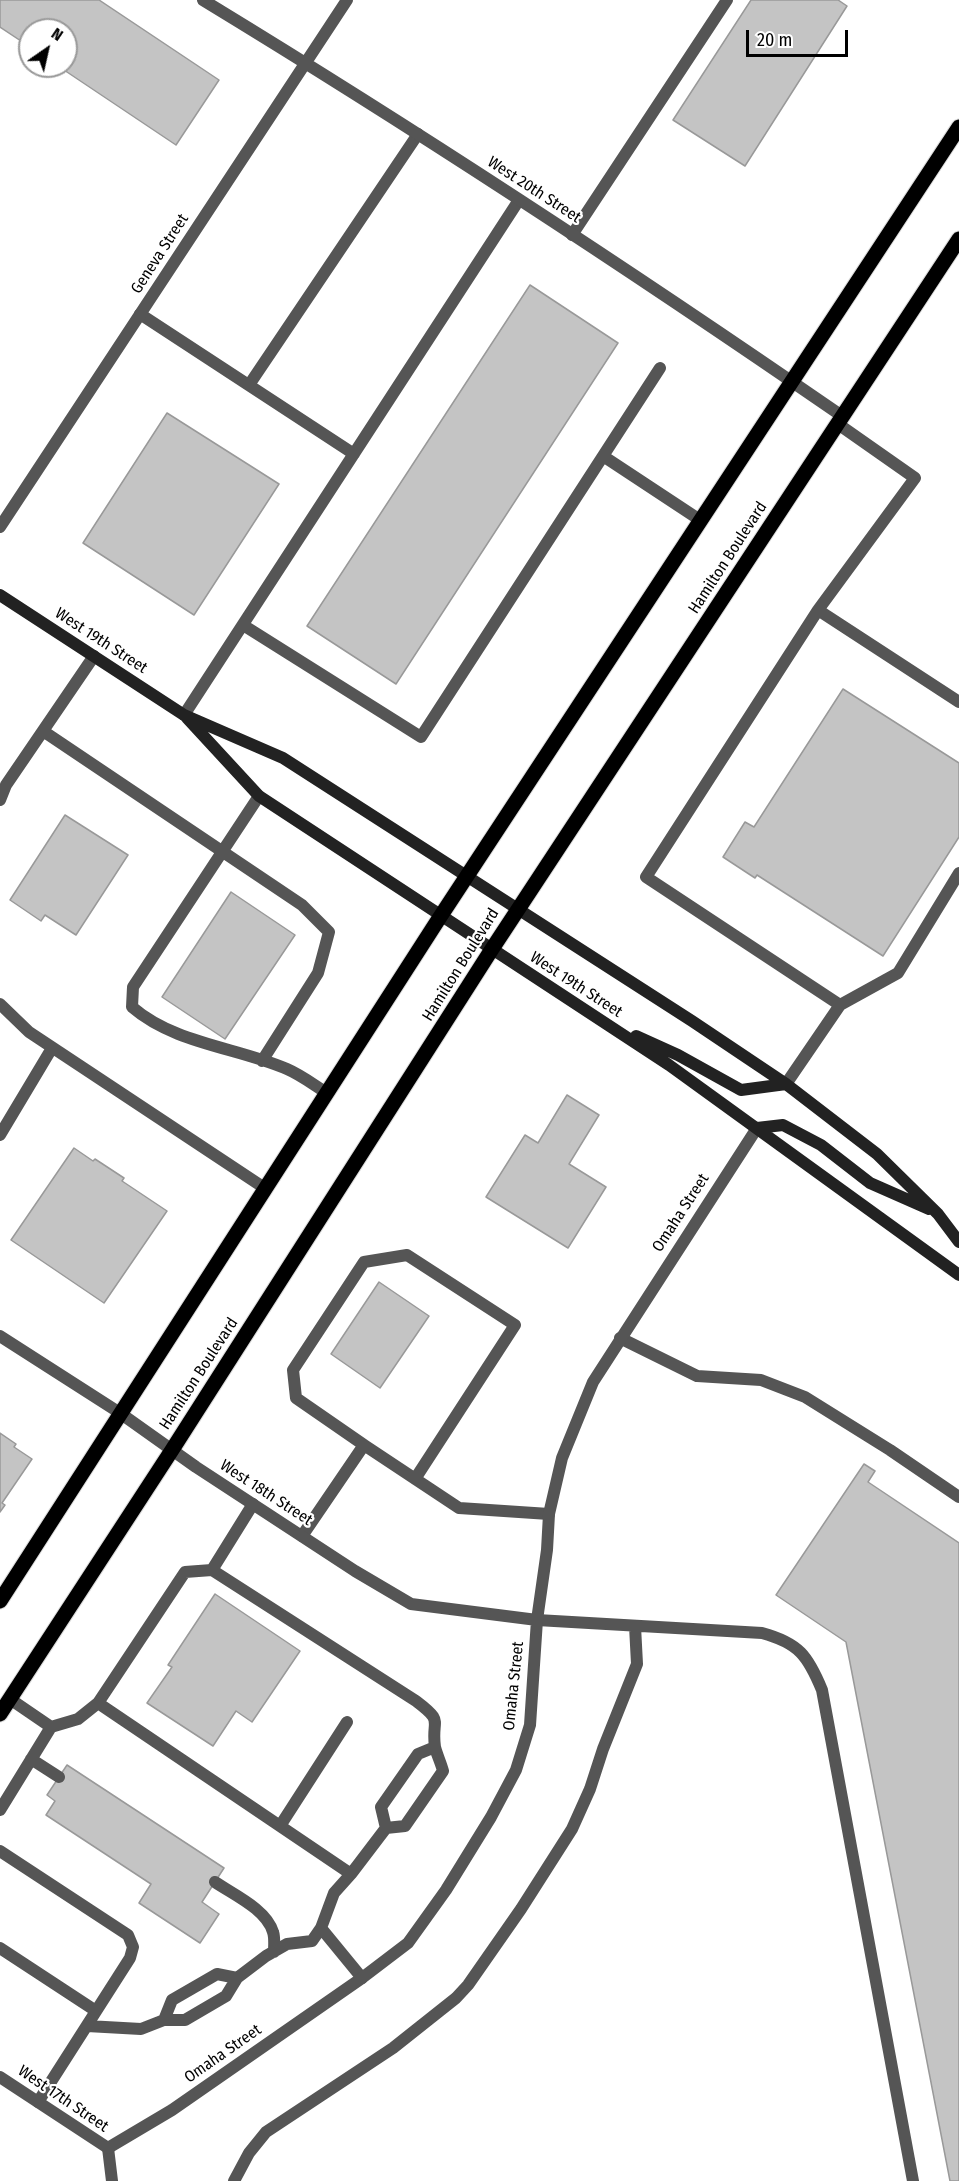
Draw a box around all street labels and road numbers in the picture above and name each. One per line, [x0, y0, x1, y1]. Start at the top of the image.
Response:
street label: West 20th Street [484, 153, 584, 227]
street label: Geneva Street [127, 211, 193, 297]
street label: Hamilton Boulevard [685, 498, 771, 618]
street label: West 19th Street [51, 604, 151, 678]
street label: Hamilton Boulevard [419, 905, 503, 1025]
street label: West 19th Street [526, 948, 626, 1022]
street label: Omaha Street [649, 1170, 713, 1256]
street label: Hamilton Boulevard [156, 1314, 242, 1434]
street label: West 18th Street [216, 1456, 316, 1530]
street label: Omaha Street [500, 1640, 528, 1732]
street label: Omaha Street [181, 2020, 265, 2088]
street label: West 17th Street [14, 2062, 112, 2136]

